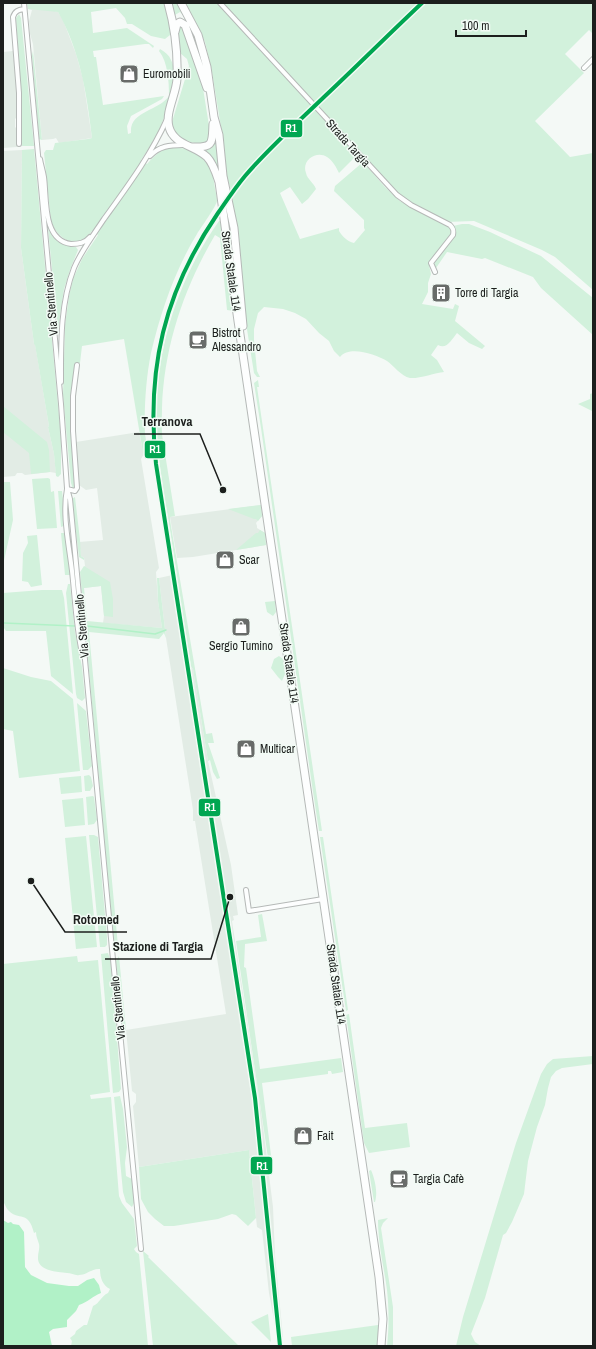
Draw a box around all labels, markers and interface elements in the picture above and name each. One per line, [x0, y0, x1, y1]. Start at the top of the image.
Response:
scale bar [456, 12, 526, 38]
text: 100 m [462, 18, 489, 34]
shop icon: Euromobili [118, 63, 140, 85]
place label: Euromobili [143, 66, 191, 82]
street label: Strada Targia [322, 116, 374, 171]
line badge: R1 [280, 119, 303, 138]
text: R1 [285, 121, 297, 135]
street label: Strada Statale 114 [217, 230, 245, 313]
street label: Via Stentinello [40, 272, 62, 336]
building icon: Torre di Targia [430, 282, 452, 304]
place label: Torre di Targia [455, 285, 519, 301]
place label: Bistrot Alessandro [211, 325, 261, 355]
cafe icon: Bistrot Alessandro [187, 329, 209, 351]
callout: Terranova [134, 409, 200, 434]
text: Terranova [142, 413, 192, 430]
line badge: R1 [144, 440, 166, 459]
text: R1 [149, 442, 161, 456]
shop icon: Scar [214, 549, 236, 571]
place label: Scar [239, 552, 260, 568]
street label: Via Stentinello [71, 594, 93, 658]
shop icon: Sergio Tumino [230, 616, 252, 638]
street label: Strada Statale 114 [275, 622, 303, 705]
place label: Sergio Tumino [209, 638, 273, 654]
shop icon: Multicar [235, 738, 257, 760]
place label: Multicar [260, 741, 296, 757]
line badge: R1 [198, 798, 221, 817]
text: R1 [204, 800, 216, 814]
callout: Rotomed [65, 907, 127, 932]
text: Rotomed [73, 911, 119, 928]
callout: Stazione di Targia [105, 934, 211, 959]
text: Stazione di Targia [113, 938, 203, 955]
street label: Strada Statale 114 [322, 943, 350, 1026]
street label: Via Stentinello [107, 975, 129, 1041]
shop icon: Fait [292, 1125, 314, 1147]
place label: Fait [317, 1128, 334, 1144]
line badge: R1 [250, 1156, 273, 1175]
text: R1 [256, 1159, 268, 1173]
cafe icon: Targia Cafè [388, 1168, 410, 1190]
place label: Targia Cafè [413, 1171, 464, 1187]

